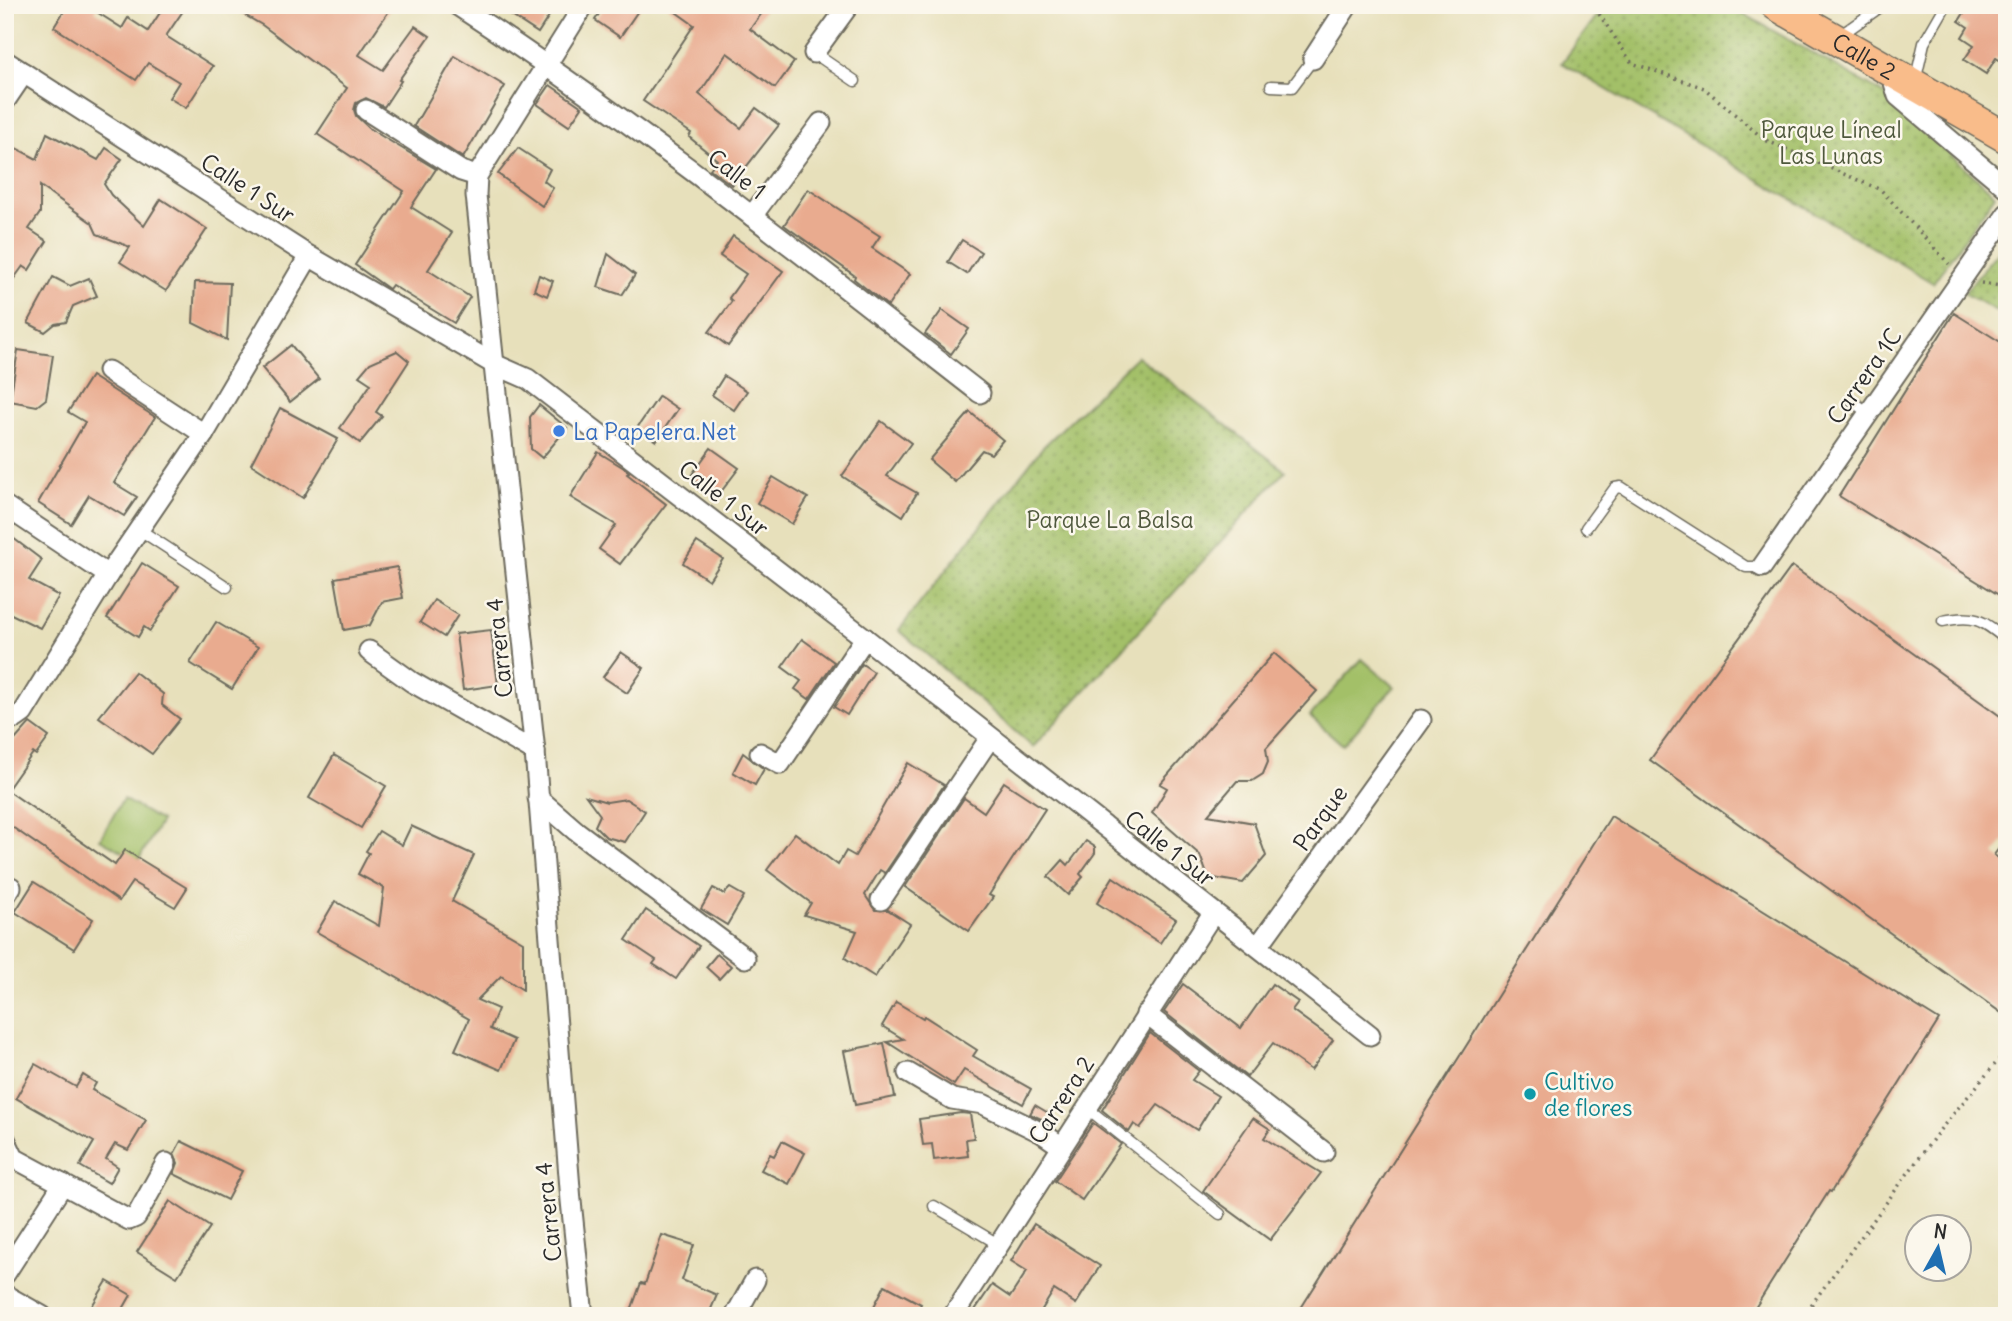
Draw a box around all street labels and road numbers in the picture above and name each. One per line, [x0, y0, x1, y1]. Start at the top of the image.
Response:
street label: Calle 2 [1827, 26, 1901, 86]
street label: Calle 1 [702, 143, 772, 205]
street label: Calle 1 Sur [195, 147, 301, 229]
street label: Carrera 1C [1820, 322, 1908, 430]
street label: Calle 1 Sur [673, 454, 775, 543]
street label: Carrera 4 [479, 597, 519, 699]
street label: Parque [1287, 780, 1353, 856]
street label: Calle 1 Sur [1119, 804, 1221, 893]
street label: Carrera 2 [1022, 1051, 1100, 1149]
street label: Carrera 4 [528, 1161, 568, 1263]

